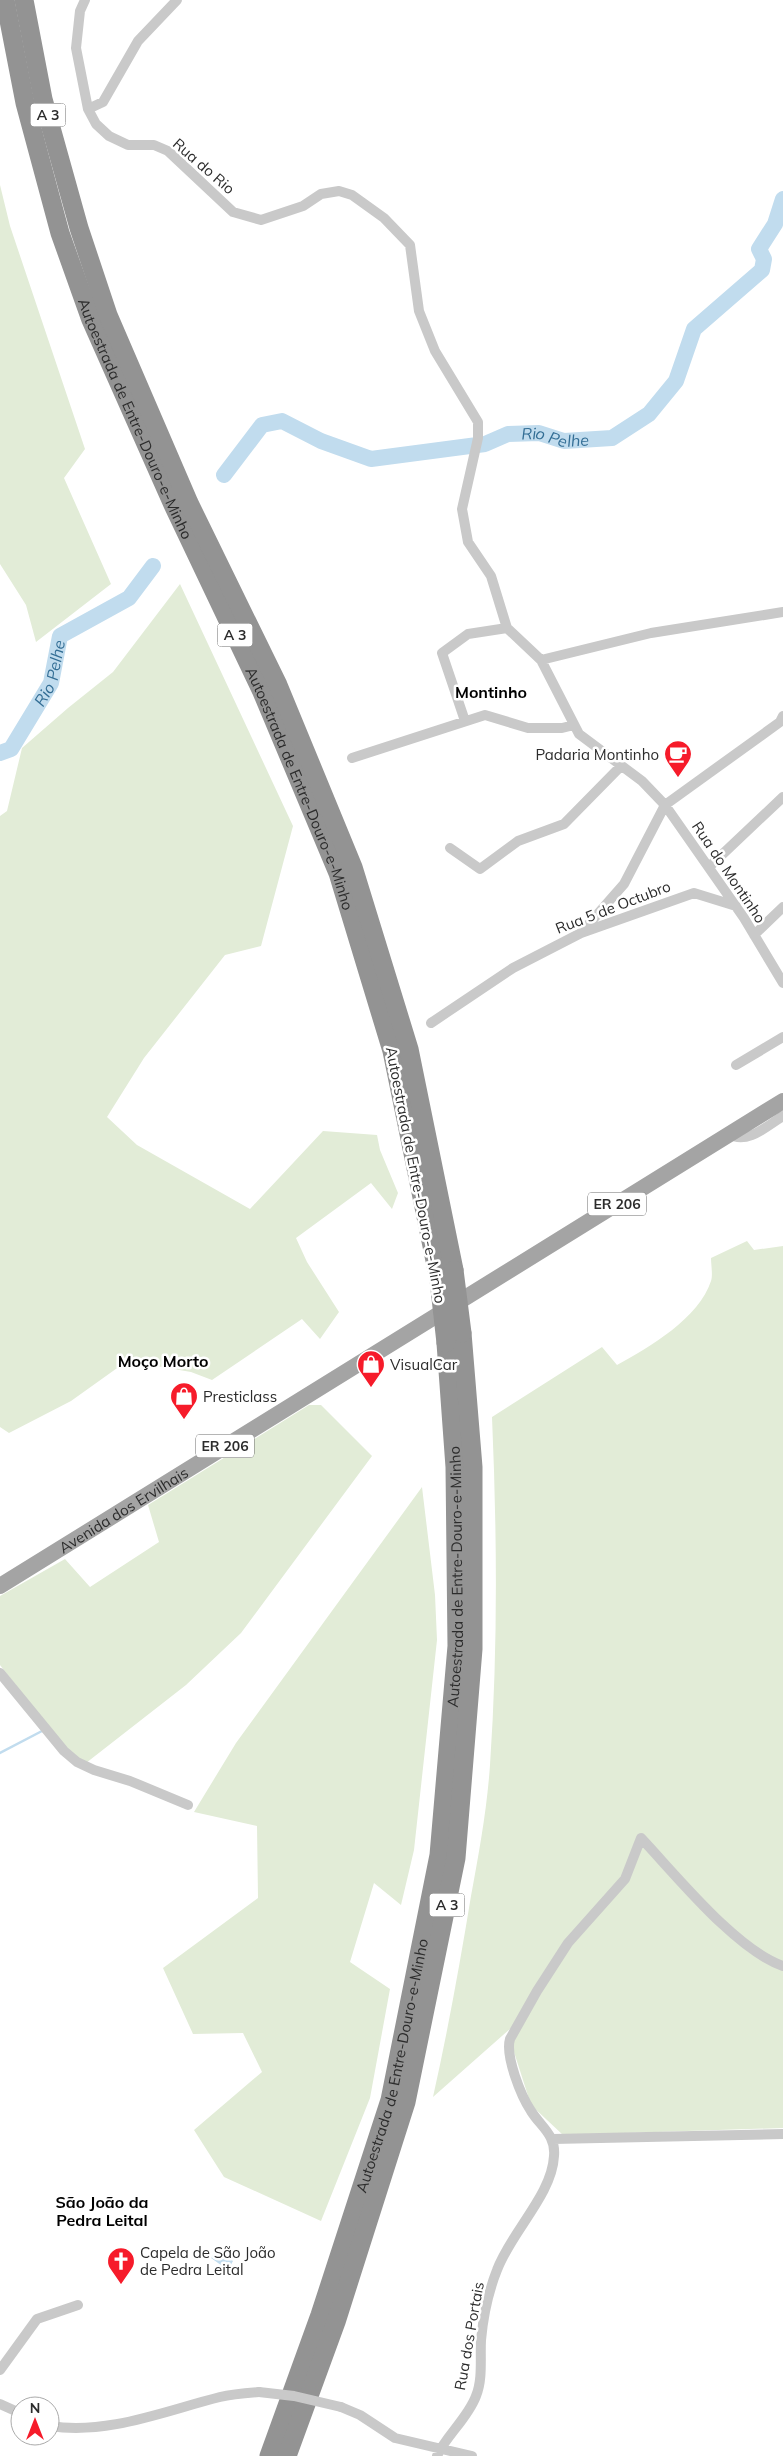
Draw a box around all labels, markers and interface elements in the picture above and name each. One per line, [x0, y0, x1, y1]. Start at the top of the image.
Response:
road number: A 3 [30, 104, 66, 126]
street label: Rua do Rio [169, 134, 239, 198]
street label: Autoestrada de Entre-Douro-e-Minho [74, 296, 197, 542]
water label: Rio Pelhe [521, 423, 590, 452]
road number: A 3 [218, 624, 252, 646]
water label: Rio Pelhe [29, 638, 69, 710]
street label: Autoestrada de Entre-Douro-e-Minho [242, 663, 358, 912]
district label: Montinho [455, 682, 527, 702]
cafe icon: Padaria Montinho [663, 739, 693, 778]
place label: Padaria Montinho [535, 745, 659, 764]
street label: Rua do Montinho [688, 818, 770, 926]
street label: Rua 5 de Octubro [553, 876, 673, 938]
street label: Autoestrada de Entre-Douro-e-Minho [382, 1045, 450, 1305]
road number: ER 206 [588, 1192, 646, 1216]
shop icon: VisualCar [356, 1349, 386, 1388]
district label: Moço Morto [118, 1351, 208, 1371]
place label: VisualCar [390, 1355, 458, 1374]
shop icon: Presticlass [169, 1381, 199, 1420]
place label: Presticlass [203, 1387, 277, 1406]
road number: ER 206 [196, 1434, 254, 1458]
street label: Autoestrada de Entre-Douro-e-Minho [442, 1445, 467, 1708]
street label: Avenida dos Ervilhais [55, 1462, 191, 1557]
road number: A 3 [430, 1894, 464, 1916]
street label: Autoestrada de Entre-Douro-e-Minho [351, 1937, 432, 2195]
district label: São João da Pedra Leital [56, 2192, 148, 2230]
place label: Capela de São João de Pedra Leital [140, 2243, 276, 2279]
church icon: Capela de São João de Pedra Leital [106, 2246, 136, 2285]
street label: Rua dos Portais [450, 2280, 488, 2392]
north arrow [10, 2396, 60, 2446]
text: N [30, 2399, 40, 2417]

